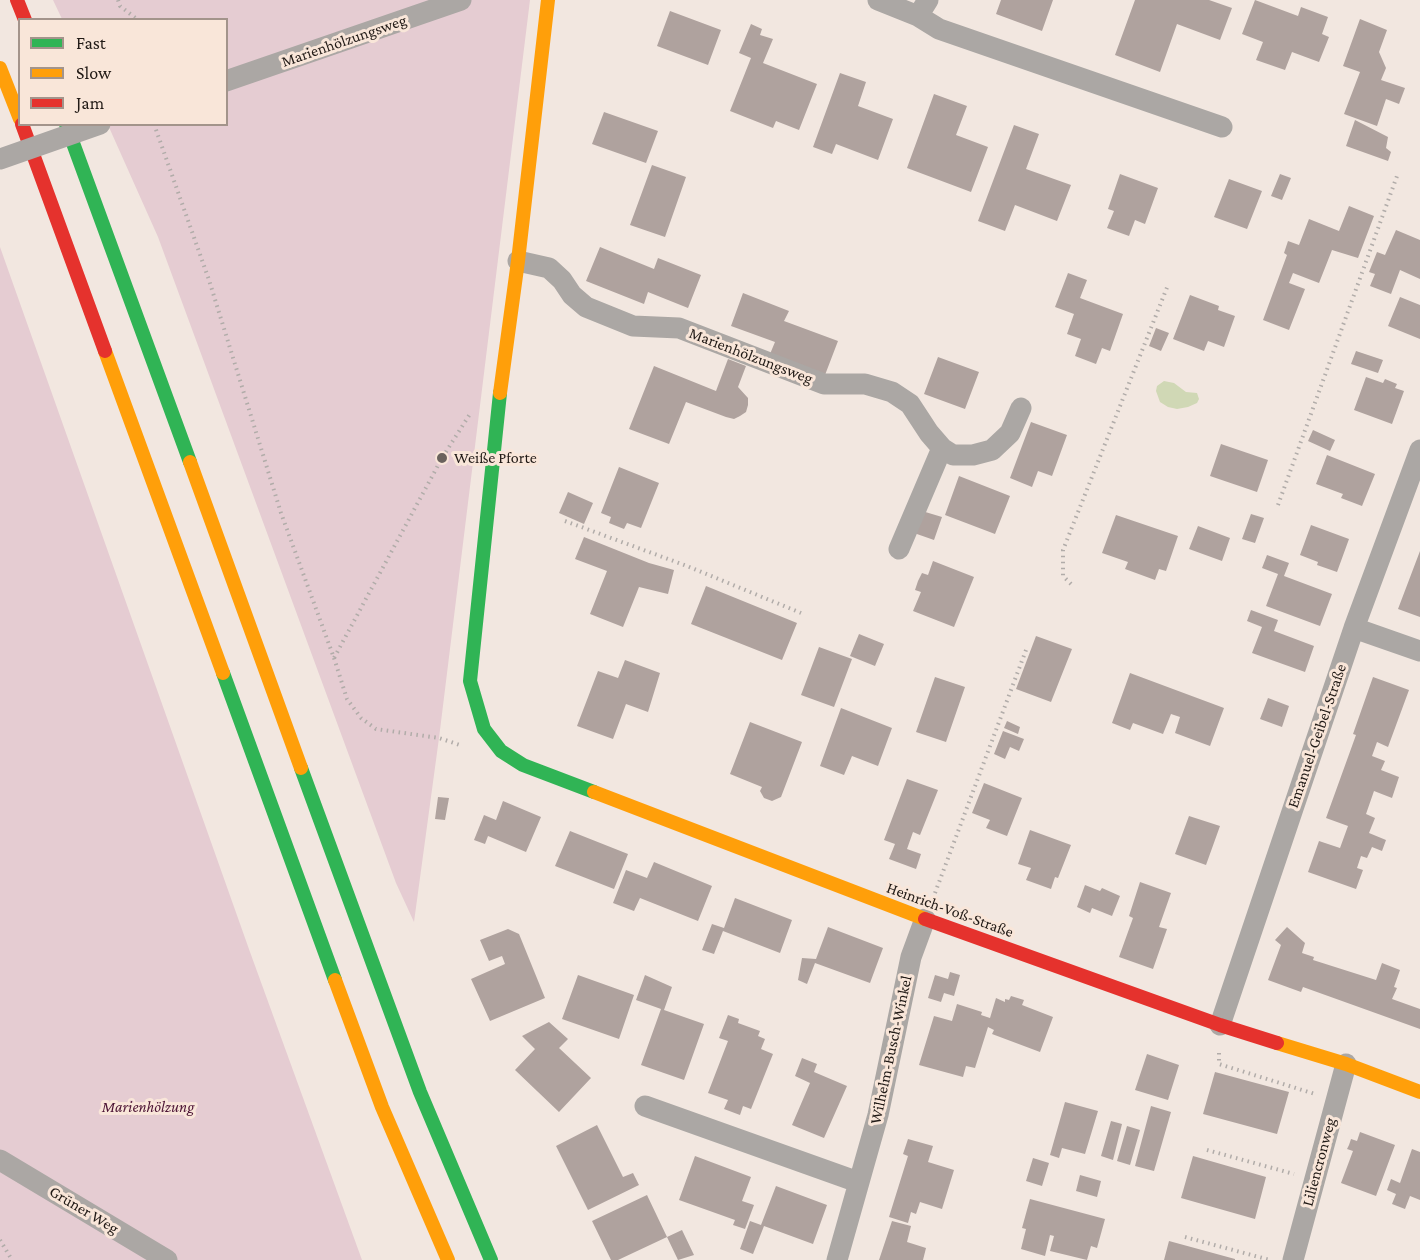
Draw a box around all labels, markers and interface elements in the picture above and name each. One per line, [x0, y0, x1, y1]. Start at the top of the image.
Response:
street label: Marienhölzungsweg [279, 11, 409, 71]
legend [18, 18, 228, 126]
text: Fast [76, 33, 106, 53]
text: Slow [76, 63, 111, 83]
text: Jam [76, 93, 104, 113]
street label: Marienhölzungsweg [686, 324, 816, 388]
place label: Weiße Pforte [454, 448, 537, 468]
marker: Weiße Pforte [435, 451, 449, 465]
street label: Emanuel-Geibel-Straße [1283, 661, 1351, 811]
street label: Heinrich-Voß-Straße [884, 878, 1016, 942]
street label: Wilhelm-Busch-Winkel [866, 974, 916, 1126]
park label: Marienhölzung [102, 1097, 194, 1117]
street label: Liliencronweg [1298, 1116, 1340, 1208]
street label: Grüner Weg [46, 1182, 122, 1238]

